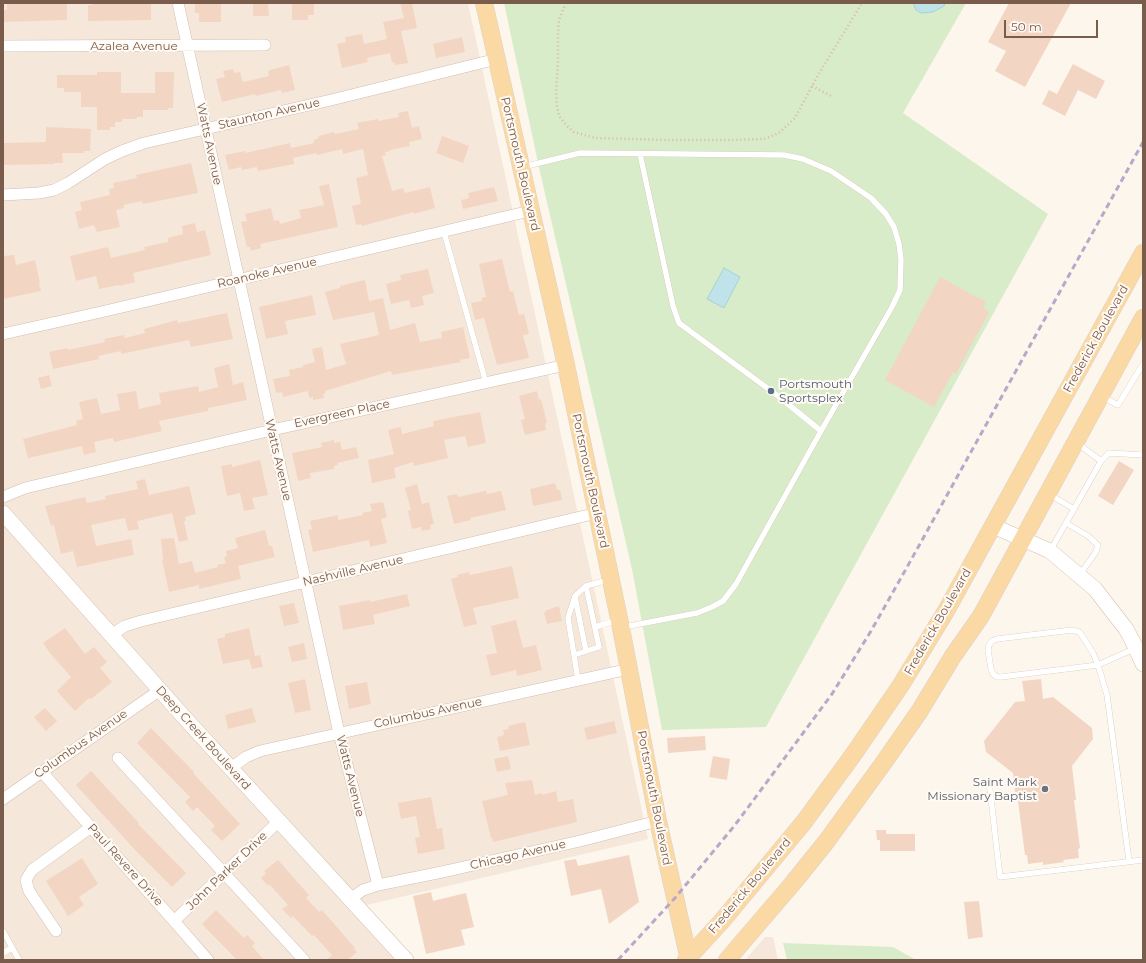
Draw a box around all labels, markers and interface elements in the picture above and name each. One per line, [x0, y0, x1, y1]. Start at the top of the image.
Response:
scale bar [1006, 12, 1100, 38]
text: 50 m [1011, 19, 1042, 34]
street label: Azalea Avenue [90, 39, 178, 53]
street label: Staunton Avenue [217, 95, 321, 133]
street label: Portsmouth Boulevard [498, 95, 542, 233]
street label: Watts Avenue [193, 102, 225, 186]
street label: Roanoke Avenue [216, 255, 318, 291]
street label: Frederick Boulevard [1060, 283, 1132, 395]
place label: Portsmouth Sportsplex [779, 377, 852, 405]
marker: Portsmouth Sportsplex [766, 386, 776, 396]
street label: Evergreen Place [293, 397, 391, 431]
street label: Portsmouth Boulevard [569, 412, 611, 550]
street label: Watts Avenue [262, 418, 294, 502]
street label: Nashville Avenue [301, 552, 405, 590]
street label: Frederick Boulevard [902, 566, 974, 678]
street label: Deep Creek Boulevard [153, 683, 253, 793]
street label: Columbus Avenue [373, 694, 483, 732]
street label: Columbus Avenue [32, 706, 130, 782]
street label: Portsmouth Boulevard [634, 729, 674, 867]
street label: Watts Avenue [333, 734, 367, 818]
place label: Saint Mark Missionary Baptist [927, 775, 1037, 803]
marker: Saint Mark Missionary Baptist [1040, 784, 1050, 794]
street label: Paul Revere Drive [84, 821, 166, 909]
street label: John Parker Drive [184, 829, 270, 913]
street label: Frederick Boulevard [706, 835, 794, 937]
street label: Chicago Avenue [469, 837, 567, 873]

